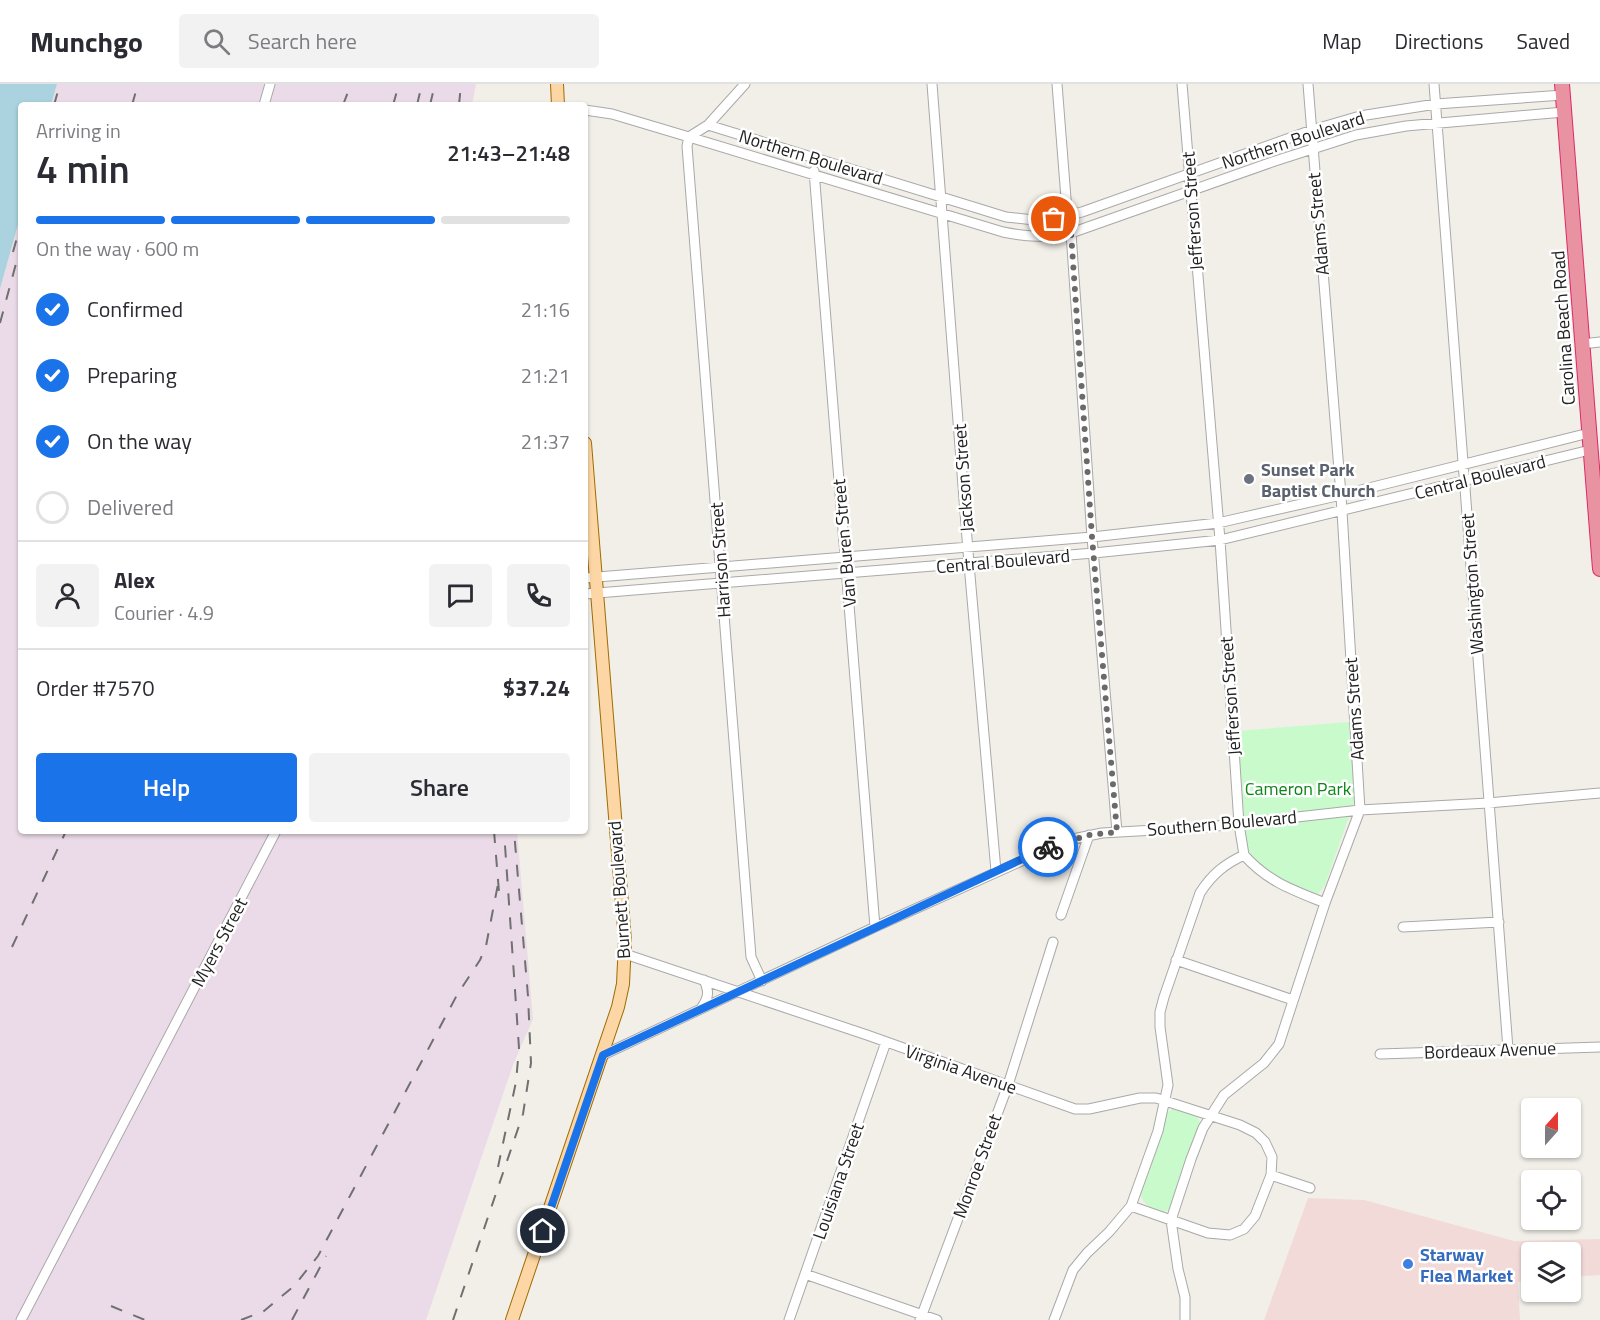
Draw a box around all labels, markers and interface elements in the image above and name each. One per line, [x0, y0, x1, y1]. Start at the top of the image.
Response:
search box [179, 14, 599, 68]
text: Munchgo [30, 20, 143, 63]
text: Search here [248, 24, 357, 58]
icon: search [200, 25, 233, 58]
text: Map [1322, 25, 1362, 57]
text: Directions [1395, 25, 1484, 57]
text: Saved [1517, 25, 1570, 57]
street label: Northern Boulevard [1218, 104, 1368, 176]
text: Arriving in [36, 115, 121, 146]
street label: Northern Boulevard [736, 122, 886, 192]
text: 21:43–21:48 [447, 136, 570, 170]
text: 4 min [36, 139, 130, 198]
street label: Jefferson Street [1174, 150, 1210, 271]
street label: Adams Street [1300, 171, 1336, 276]
pin [1028, 193, 1079, 244]
icon: bag [1037, 202, 1070, 235]
text: On the way · 600 m [36, 233, 199, 264]
street label: Carolina Beach Road [1544, 250, 1582, 406]
text: Confirmed [87, 292, 183, 326]
icon: check [36, 293, 69, 326]
text: 21:16 [521, 294, 570, 325]
text: Preparing [87, 358, 177, 392]
icon: check [36, 359, 69, 392]
text: 21:21 [521, 360, 570, 391]
street label: Jackson Street [946, 422, 980, 533]
text: On the way [87, 424, 192, 458]
icon: check [36, 425, 69, 458]
text: 21:37 [521, 426, 570, 457]
street label: Central Boulevard [1412, 448, 1548, 506]
place label: Sunset Park Baptist Church [1261, 456, 1376, 504]
marker: Sunset Park Baptist Church [1242, 472, 1256, 486]
street label: Van Buren Street [825, 477, 863, 608]
text: Delivered [87, 490, 174, 524]
street label: Harrison Street [702, 501, 737, 619]
street label: Washington Street [1454, 512, 1490, 655]
street label: Central Boulevard [935, 542, 1071, 580]
text: Alex [114, 563, 155, 597]
button: person [36, 564, 99, 627]
button: chat [429, 564, 492, 627]
button: phone [507, 564, 570, 627]
text: Courier · 4.9 [114, 597, 214, 628]
street label: Jefferson Street [1212, 635, 1248, 756]
street label: Adams Street [1337, 656, 1371, 761]
text: Order #7570 [36, 671, 155, 705]
text: $37.24 [503, 671, 570, 705]
button: Help [36, 753, 297, 822]
button: Share [309, 753, 570, 822]
park label: Cameron Park [1245, 775, 1352, 802]
street label: Southern Boulevard [1146, 803, 1298, 843]
courier [1018, 817, 1078, 877]
street label: Burnett Boulevard [601, 820, 637, 960]
icon: bike [1032, 831, 1065, 864]
street label: Myers Street [184, 892, 254, 991]
street label: Bordeaux Avenue [1423, 1034, 1557, 1066]
street label: Virginia Avenue [901, 1037, 1021, 1101]
north arrow [1521, 1098, 1581, 1158]
map controls [1521, 1098, 1581, 1302]
street label: Monroe Street [946, 1109, 1009, 1222]
street label: Louisiana Street [805, 1118, 871, 1243]
button: locate [1521, 1170, 1581, 1230]
pin [517, 1205, 568, 1256]
icon: home [526, 1214, 559, 1247]
place label: Starway Flea Market [1420, 1241, 1513, 1289]
button: layers [1521, 1242, 1581, 1302]
marker: Starway Flea Market [1401, 1257, 1415, 1271]

